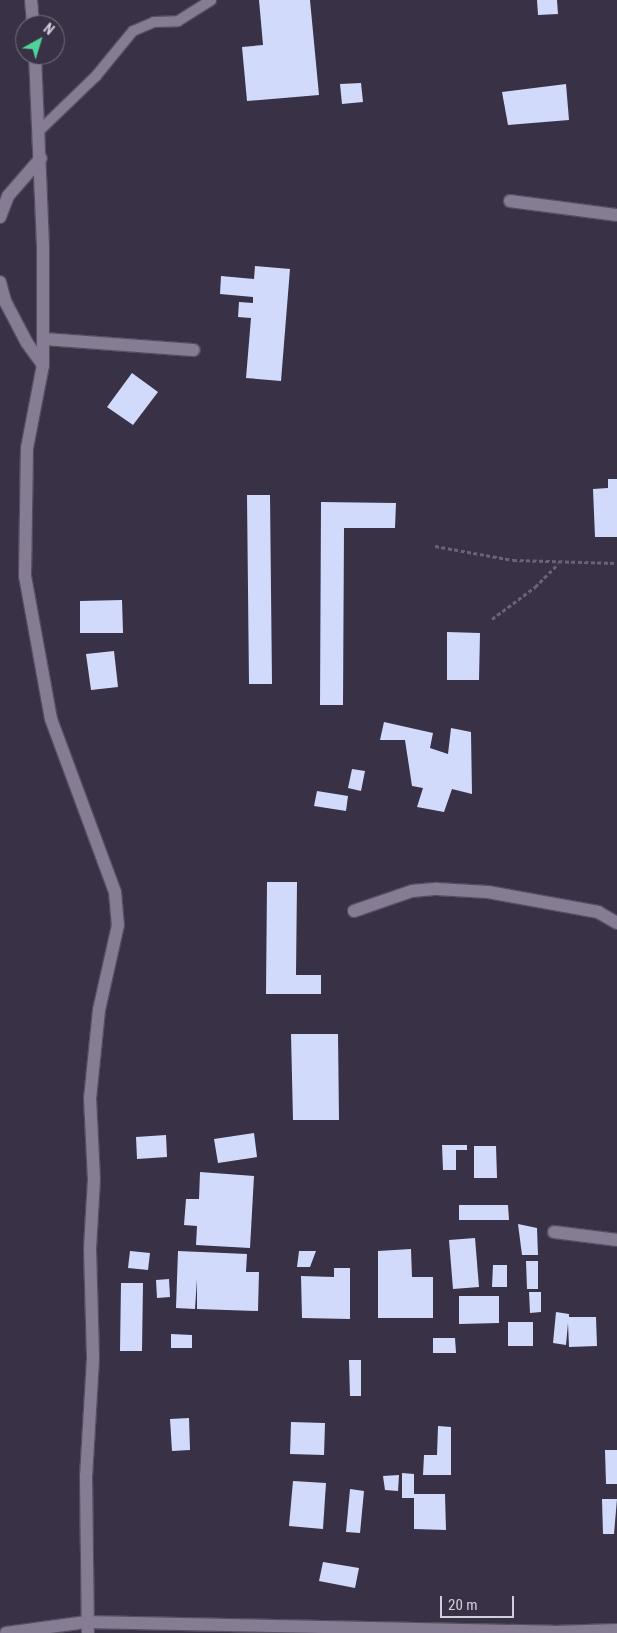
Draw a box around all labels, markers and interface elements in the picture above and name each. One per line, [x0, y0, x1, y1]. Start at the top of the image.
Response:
north arrow [15, 15, 65, 65]
text: N [40, 20, 57, 38]
scale bar [442, 1586, 516, 1618]
text: 20 m [448, 1596, 478, 1614]

